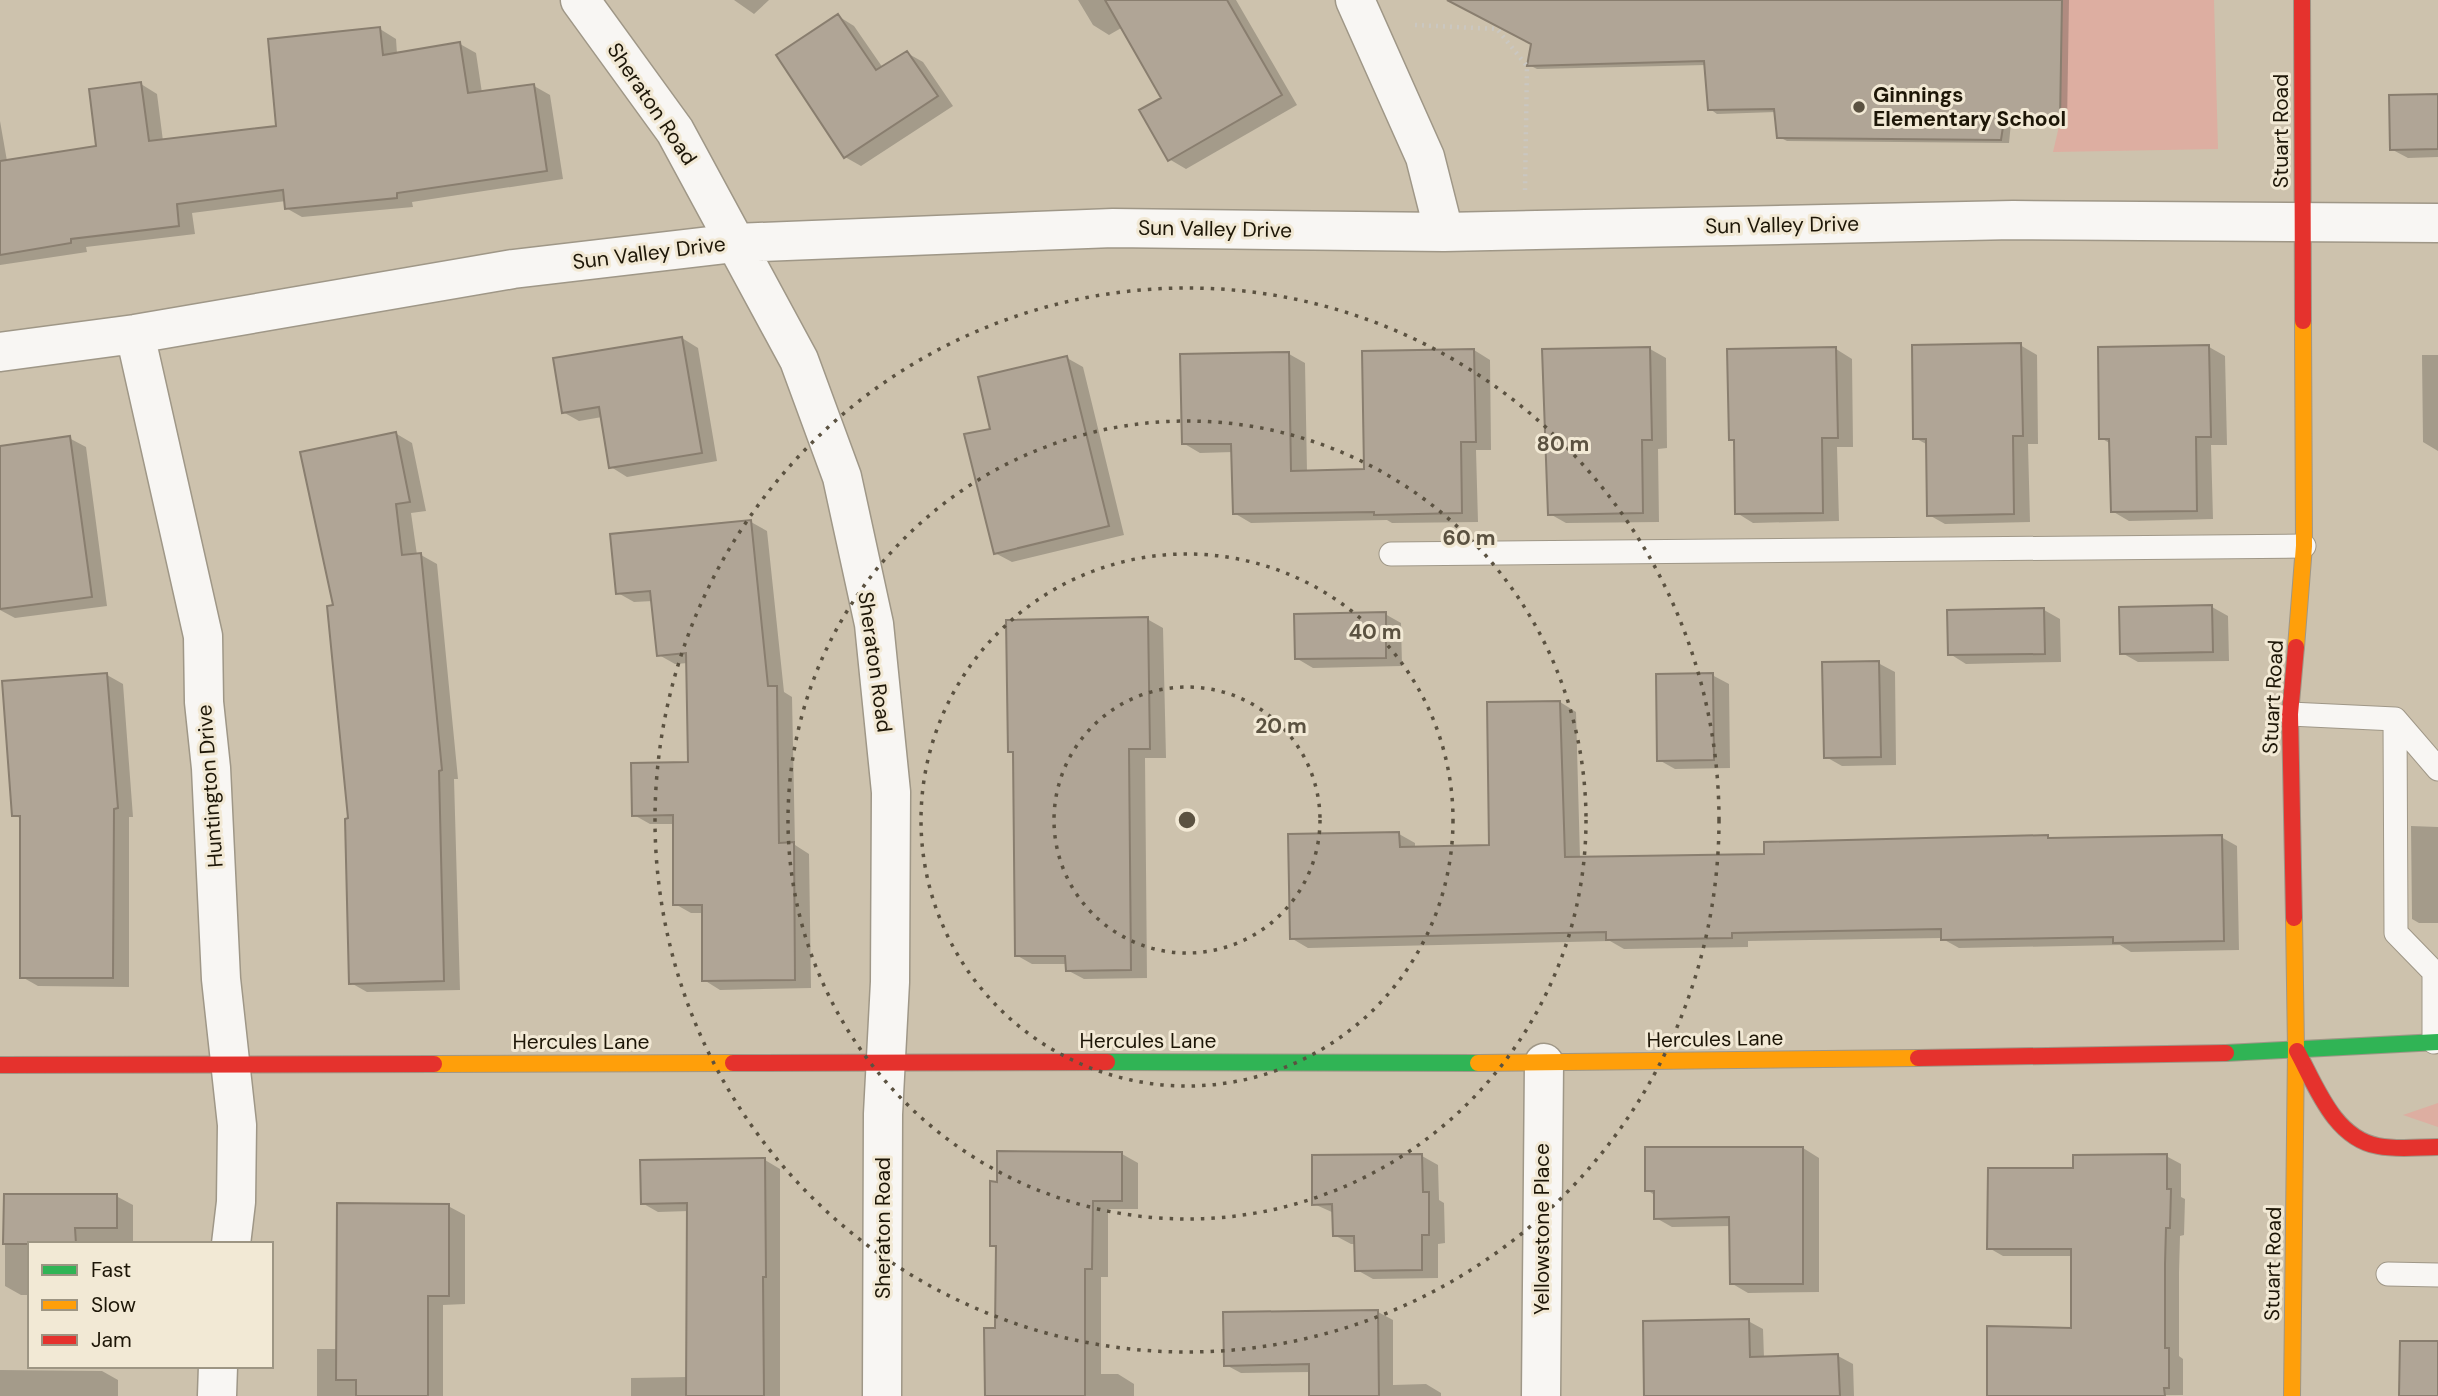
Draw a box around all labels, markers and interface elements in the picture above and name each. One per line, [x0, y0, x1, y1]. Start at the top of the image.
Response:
street label: Sheraton Road [601, 37, 703, 171]
street label: Stuart Road [2267, 74, 2295, 188]
place label: Ginnings Elementary School [1873, 81, 2066, 133]
marker: Ginnings Elementary School [1851, 99, 1867, 115]
street label: Sun Valley Drive [1705, 210, 1859, 240]
street label: Sun Valley Drive [1138, 214, 1292, 244]
street label: Sun Valley Drive [571, 230, 727, 276]
text: 80 m [1537, 430, 1589, 458]
text: 60 m [1443, 524, 1495, 552]
street label: Sheraton Road [851, 590, 899, 734]
text: 40 m [1348, 618, 1402, 646]
street label: Stuart Road [2256, 639, 2290, 755]
street label: Huntington Drive [190, 704, 230, 868]
text: 20 m [1255, 712, 1307, 740]
centre of rings [1175, 808, 1199, 832]
street label: Hercules Lane [1646, 1024, 1784, 1054]
street label: Hercules Lane [1080, 1027, 1216, 1055]
street label: Hercules Lane [513, 1028, 649, 1056]
street label: Yellowstone Place [1528, 1143, 1556, 1315]
street label: Sheraton Road [869, 1157, 897, 1299]
street label: Stuart Road [2258, 1207, 2288, 1321]
legend [28, 1242, 273, 1368]
text: Fast [91, 1256, 131, 1284]
text: Slow [91, 1291, 136, 1319]
text: Jam [91, 1326, 132, 1354]

